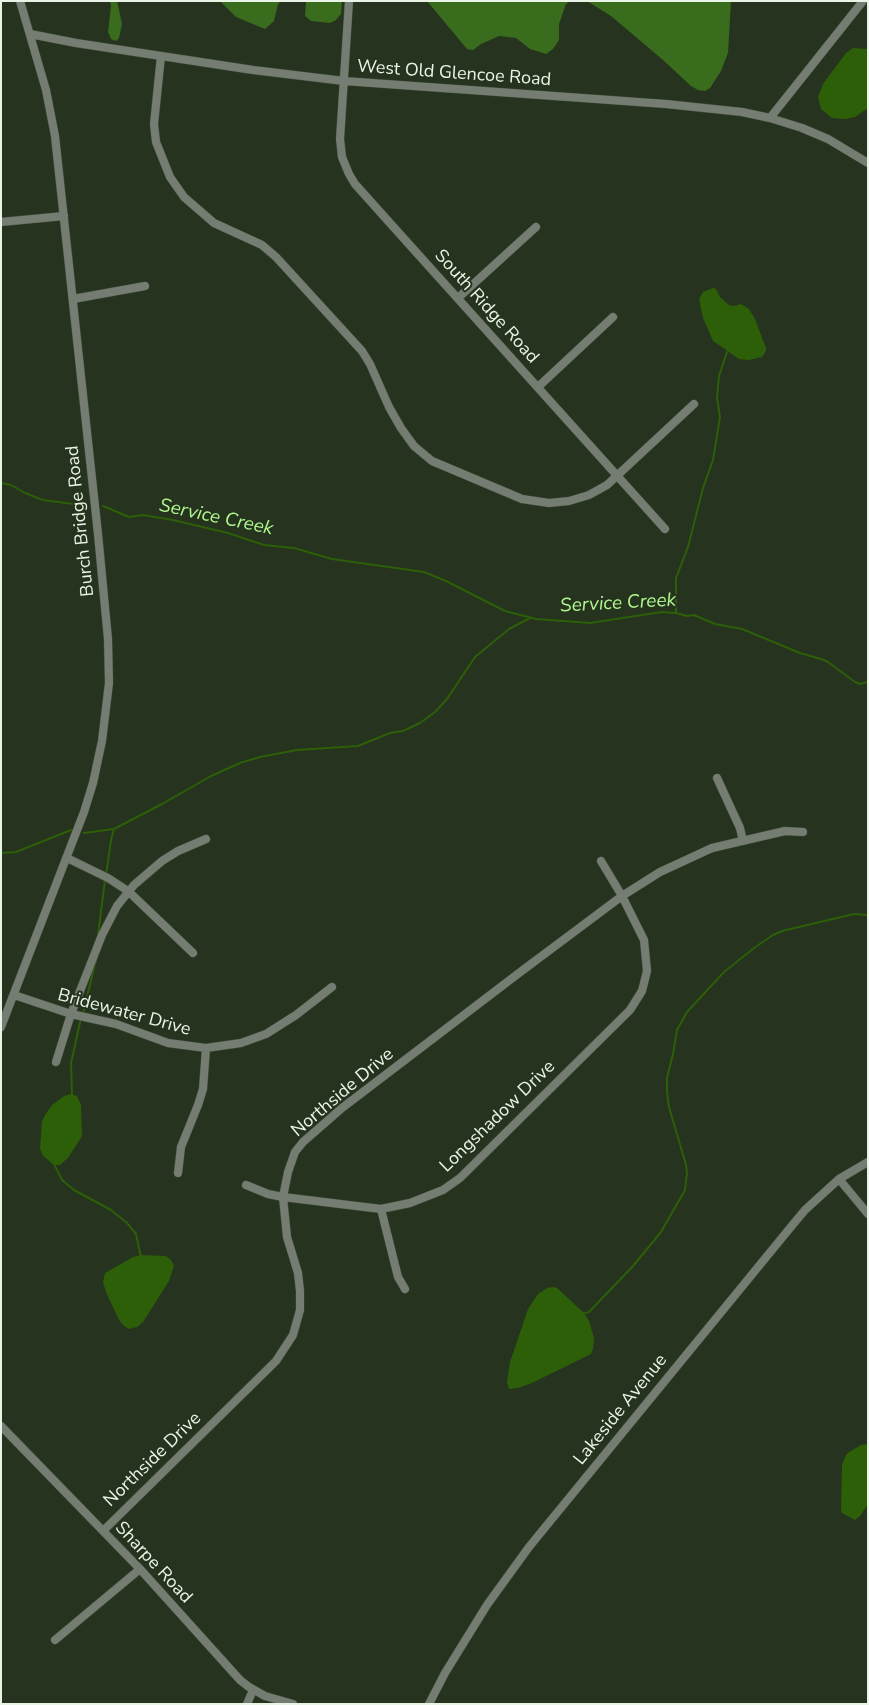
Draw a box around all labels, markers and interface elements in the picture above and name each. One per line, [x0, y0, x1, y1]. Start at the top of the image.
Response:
street label: West Old Glencoe Road [356, 56, 552, 92]
street label: South Ridge Road [429, 246, 543, 368]
street label: Burch Bridge Road [62, 444, 100, 598]
water label: Service Creek [157, 495, 275, 541]
water label: Service Creek [559, 590, 677, 618]
street label: Bridewater Drive [55, 985, 193, 1041]
street label: Northside Drive [287, 1044, 399, 1142]
street label: Longshadow Drive [436, 1057, 560, 1177]
street label: Lakeside Avenue [570, 1350, 672, 1470]
street label: Northside Drive [100, 1408, 206, 1512]
street label: Sharpe Road [110, 1518, 196, 1608]

